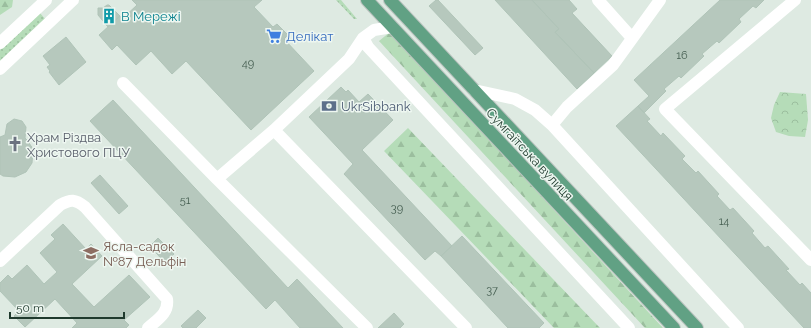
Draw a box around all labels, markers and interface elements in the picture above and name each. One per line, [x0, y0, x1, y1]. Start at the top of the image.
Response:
building icon: В Мережі [100, 7, 118, 25]
place label: В Мережі [121, 9, 181, 24]
supermarket icon: Делікат [265, 27, 283, 45]
place label: Делікат [286, 29, 334, 44]
house number: 16 [676, 49, 688, 62]
house number: 49 [242, 57, 254, 70]
bank icon: UkrSibbank [320, 97, 338, 115]
place label: UkrSibbank [341, 99, 411, 114]
street label: Сумгаїтська вулиця [483, 105, 576, 204]
place label: Храм Різдва Христового ПЦУ [27, 130, 131, 160]
church icon: Храм Різдва Христового ПЦУ [6, 135, 24, 153]
house number: 51 [180, 194, 191, 207]
house number: 39 [391, 202, 403, 215]
house number: 14 [719, 215, 729, 228]
place label: Ясла-садок №87 Дельфін [103, 239, 186, 269]
school or university icon: Ясла-садок №87 Дельфін [82, 244, 100, 262]
house number: 37 [486, 284, 498, 297]
scale bar [10, 294, 124, 320]
text: 50 m [16, 301, 44, 315]

